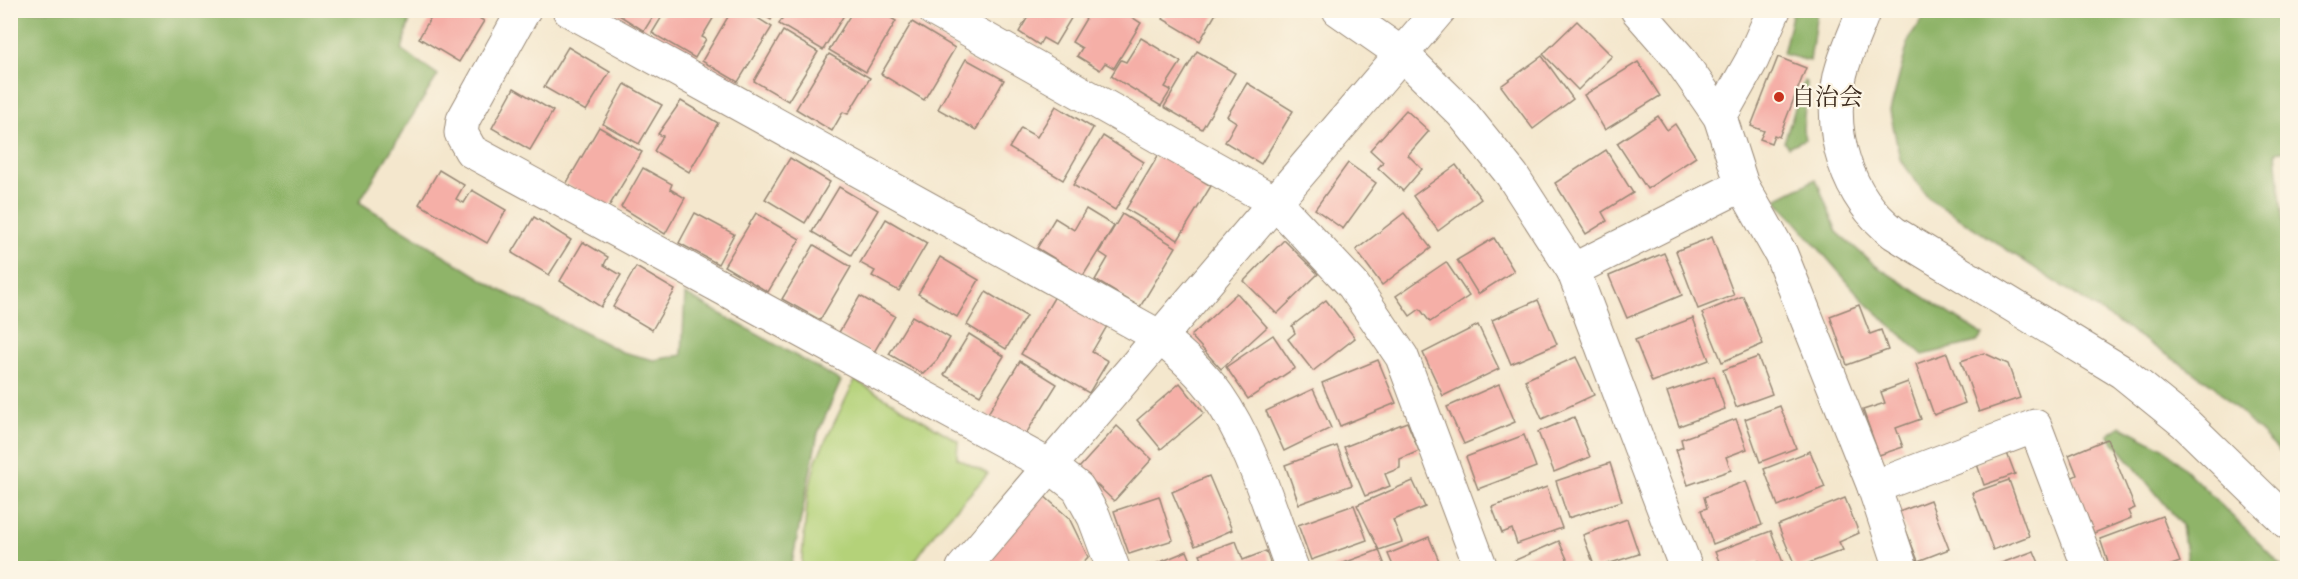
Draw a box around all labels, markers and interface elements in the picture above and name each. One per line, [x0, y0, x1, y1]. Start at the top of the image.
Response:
place label: 自治会 [1791, 83, 1863, 113]
marker: 自治会 [1772, 90, 1786, 104]

